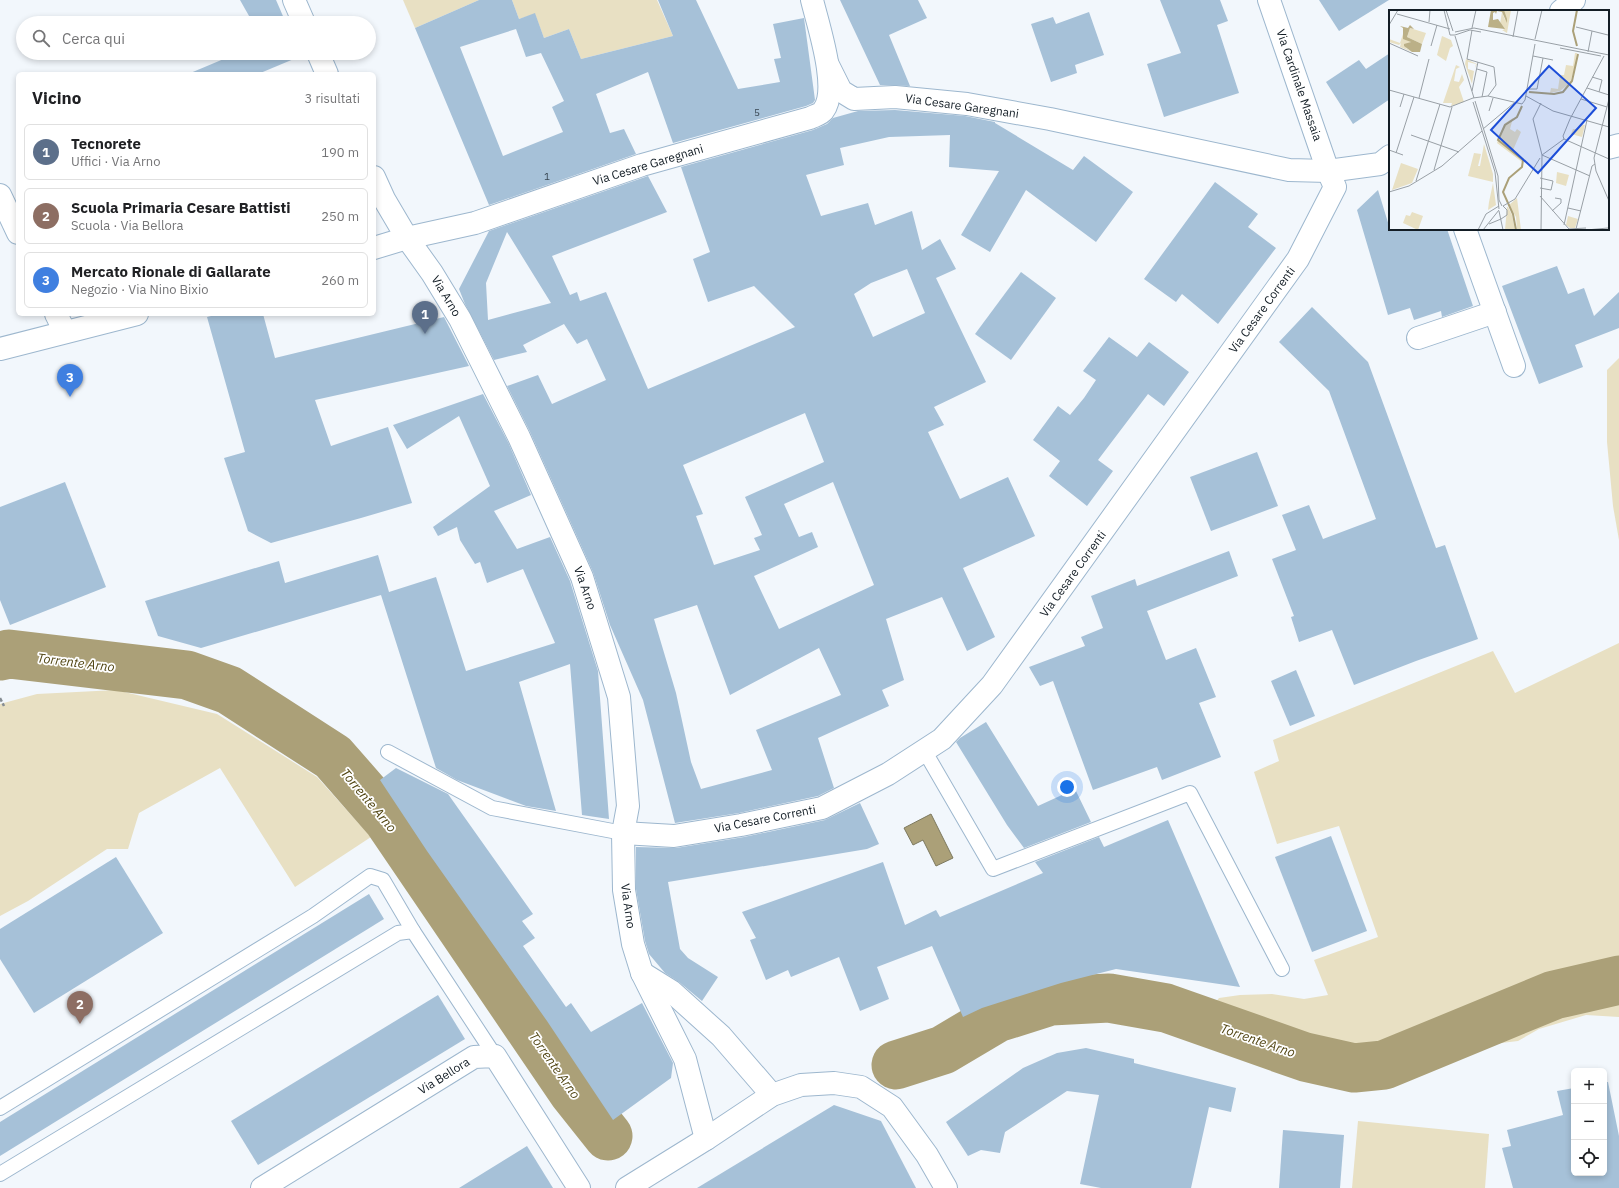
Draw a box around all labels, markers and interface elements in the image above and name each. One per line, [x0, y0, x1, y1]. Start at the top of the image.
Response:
inset map [1389, 10, 1609, 230]
search box [16, 16, 376, 60]
icon: search [30, 27, 52, 49]
street label: Via Cardinale Massaia [1273, 27, 1326, 143]
text: Cerca qui [62, 29, 125, 48]
text: Vicino [32, 87, 81, 109]
text: 3 risultati [305, 90, 360, 107]
street label: Via Cesare Garegnani [904, 90, 1020, 121]
house number: 5 [754, 106, 760, 119]
text: Tecnorete [71, 134, 141, 153]
street label: Via Cesare Garegnani [591, 141, 705, 188]
text: 1 [42, 144, 50, 161]
text: 190 m [321, 144, 359, 161]
text: Uffici · Via Arno [71, 153, 161, 170]
house number: 1 [544, 170, 550, 183]
text: Scuola Primaria Cesare Battisti [71, 198, 290, 217]
text: 2 [42, 208, 50, 225]
text: 250 m [321, 208, 359, 225]
text: Scuola · Via Bellora [71, 217, 183, 234]
text: Mercato Rionale di Gallarate [71, 262, 271, 281]
street label: Via Cesare Correnti [1225, 264, 1298, 356]
text: 3 [42, 272, 50, 289]
text: 260 m [321, 272, 359, 289]
street label: Via Arno [428, 273, 465, 319]
text: Negozio · Via Nino Bixio [71, 281, 208, 298]
pin: 1 [412, 301, 438, 334]
pin: 3 [57, 364, 83, 397]
street label: Via Cesare Correnti [1036, 528, 1109, 620]
street label: Via Arno [571, 564, 600, 612]
water label: Torrente Arno [36, 649, 116, 676]
water label: Torrente Arno [337, 765, 400, 836]
your location [1057, 777, 1077, 797]
street label: Via Cesare Correnti [713, 801, 817, 836]
street label: Via Arno [618, 883, 639, 930]
pin: 2 [67, 991, 93, 1024]
water label: Torrente Arno [1218, 1020, 1298, 1061]
water label: Torrente Arno [525, 1028, 584, 1102]
street label: Via Bellora [415, 1054, 473, 1097]
map controls [1571, 1068, 1607, 1176]
button: + [1571, 1068, 1607, 1104]
button: − [1571, 1104, 1607, 1140]
button: locate [1571, 1140, 1607, 1176]

